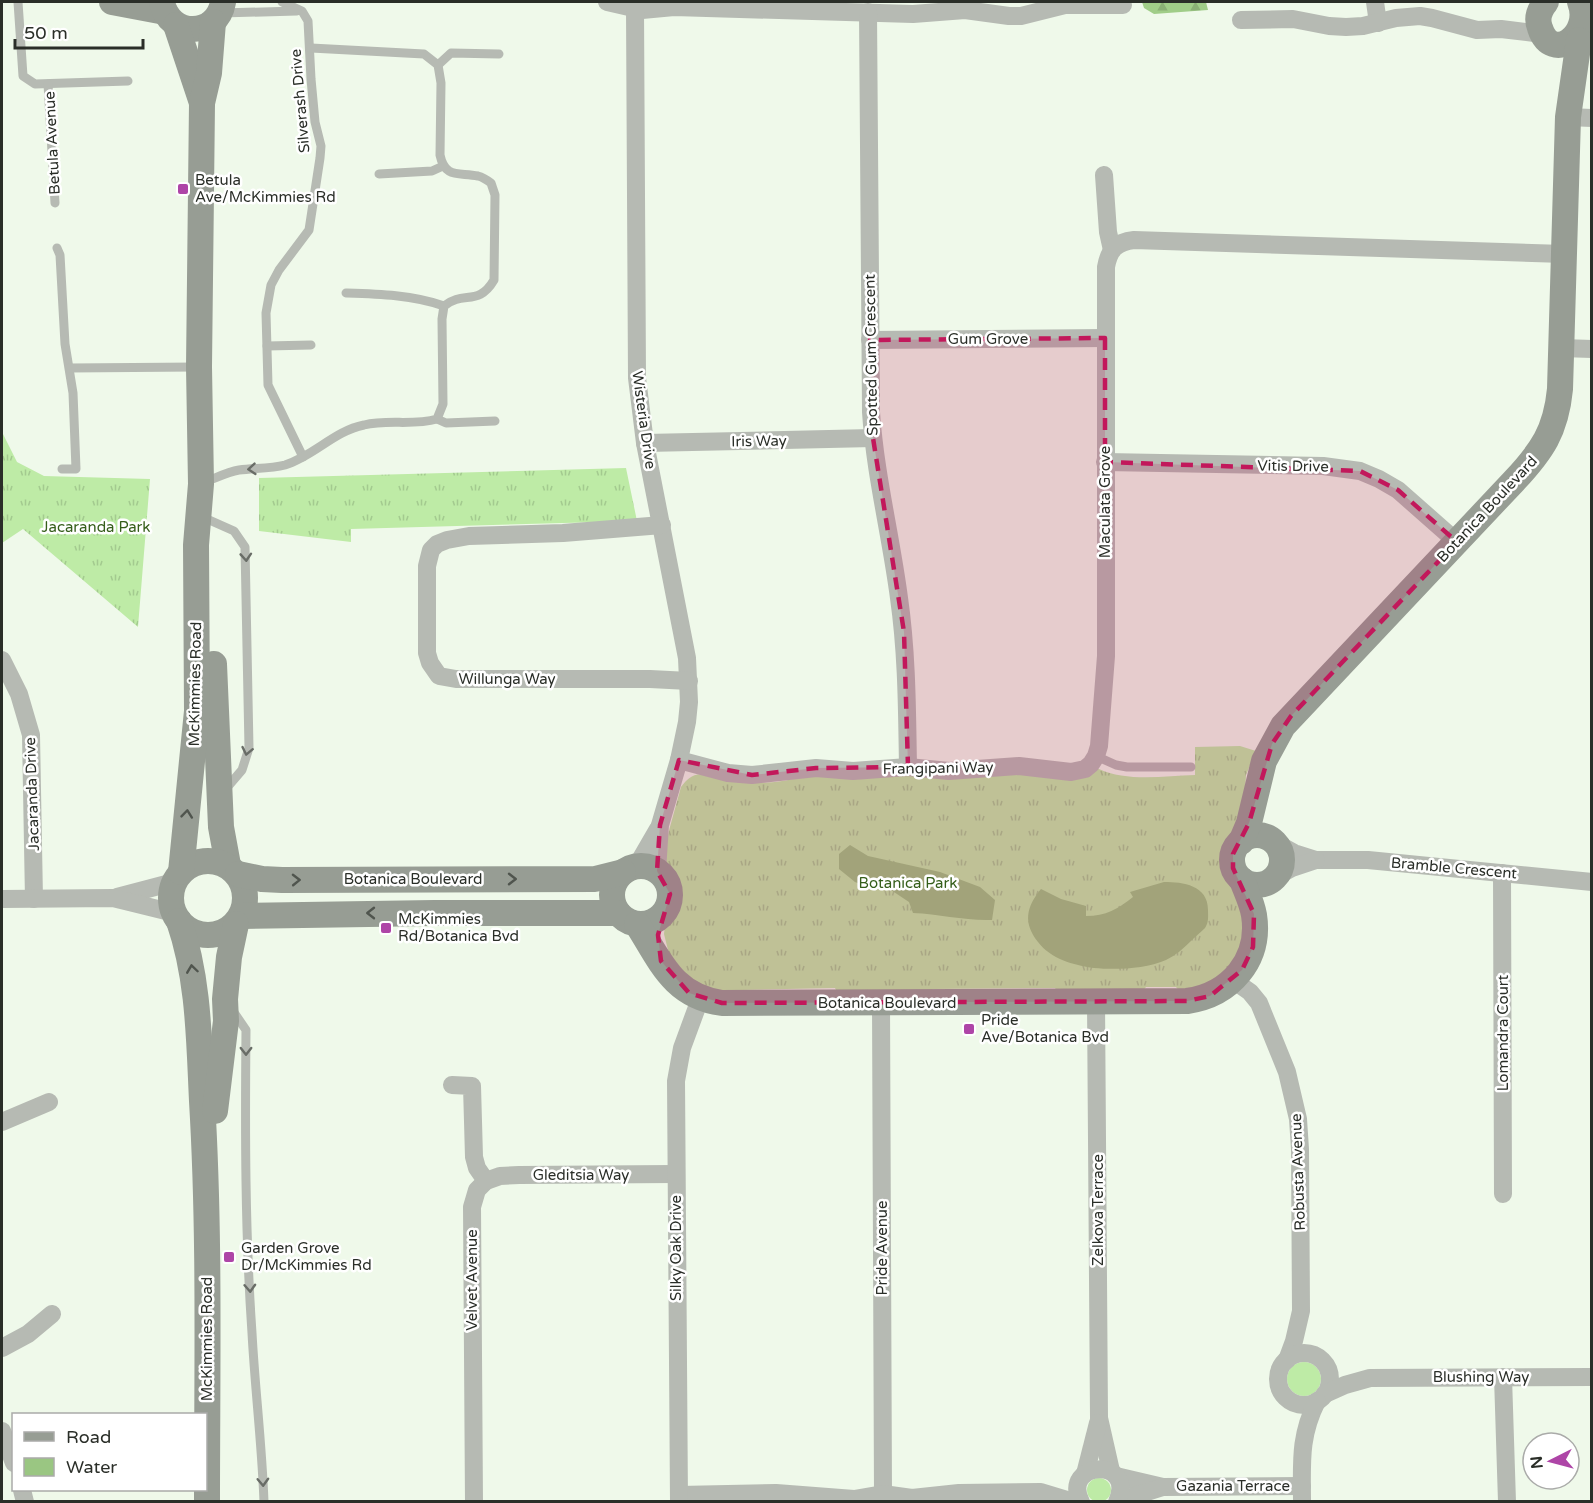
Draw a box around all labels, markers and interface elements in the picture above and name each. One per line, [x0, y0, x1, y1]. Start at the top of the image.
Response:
scale bar [15, 12, 142, 50]
text: 50 m [24, 22, 68, 44]
street label: Silverash Drive [286, 48, 314, 154]
street label: Betula Avenue [40, 91, 64, 195]
place label: Betula Ave/McKimmies Rd [195, 171, 336, 206]
marker: Betula Ave/McKimmies Rd [176, 182, 190, 196]
street label: Spotted Gum Crescent [861, 274, 881, 436]
street label: Gum Grove [948, 330, 1028, 348]
street label: Wisteria Drive [628, 370, 660, 470]
street label: Iris Way [731, 432, 787, 450]
street label: Maculata Grove [1096, 446, 1114, 558]
street label: Botanica Boulevard [1433, 452, 1541, 566]
street label: Vitis Drive [1257, 456, 1329, 476]
one-way arrow [247, 462, 256, 475]
park label: Jacaranda Park [42, 518, 151, 536]
one-way arrow [239, 552, 252, 561]
street label: McKimmies Road [185, 622, 205, 746]
street label: Willunga Way [458, 670, 556, 688]
street label: Jacaranda Drive [21, 737, 43, 851]
one-way arrow [241, 746, 254, 756]
street label: Frangipani Way [882, 758, 994, 778]
one-way arrow [180, 809, 193, 818]
street label: Bramble Crescent [1390, 854, 1518, 883]
street label: Botanica Boulevard [344, 870, 482, 888]
one-way arrow [507, 873, 516, 885]
one-way arrow [291, 874, 300, 886]
park label: Botanica Park [859, 874, 957, 892]
one-way arrow [366, 907, 375, 920]
place label: McKimmies Rd/Botanica Bvd [398, 910, 519, 945]
marker: McKimmies Rd/Botanica Bvd [379, 921, 393, 935]
one-way arrow [186, 965, 198, 974]
street label: Lomandra Court [1494, 974, 1512, 1091]
street label: Botanica Boulevard [818, 994, 956, 1012]
place label: Pride Ave/Botanica Bvd [981, 1011, 1109, 1046]
marker: Pride Ave/Botanica Bvd [962, 1022, 976, 1036]
one-way arrow [239, 1047, 252, 1056]
street label: Robusta Avenue [1287, 1113, 1309, 1231]
street label: Zelkova Terrace [1089, 1154, 1107, 1266]
street label: Gleditsia Way [533, 1166, 629, 1184]
street label: Silky Oak Drive [667, 1195, 685, 1301]
street label: Pride Avenue [873, 1201, 891, 1295]
street label: Velvet Avenue [463, 1229, 481, 1331]
place label: Garden Grove Dr/McKimmies Rd [241, 1239, 372, 1274]
marker: Garden Grove Dr/McKimmies Rd [222, 1250, 236, 1264]
street label: McKimmies Road [198, 1277, 216, 1401]
one-way arrow [243, 1283, 256, 1292]
street label: Blushing Way [1433, 1368, 1529, 1386]
legend [12, 1413, 207, 1491]
text: Road [66, 1426, 111, 1448]
north arrow [1521, 1431, 1581, 1491]
text: N [1526, 1455, 1548, 1470]
text: Water [66, 1456, 117, 1478]
street label: Gazania Terrace [1176, 1477, 1290, 1495]
one-way arrow [257, 1478, 270, 1487]

